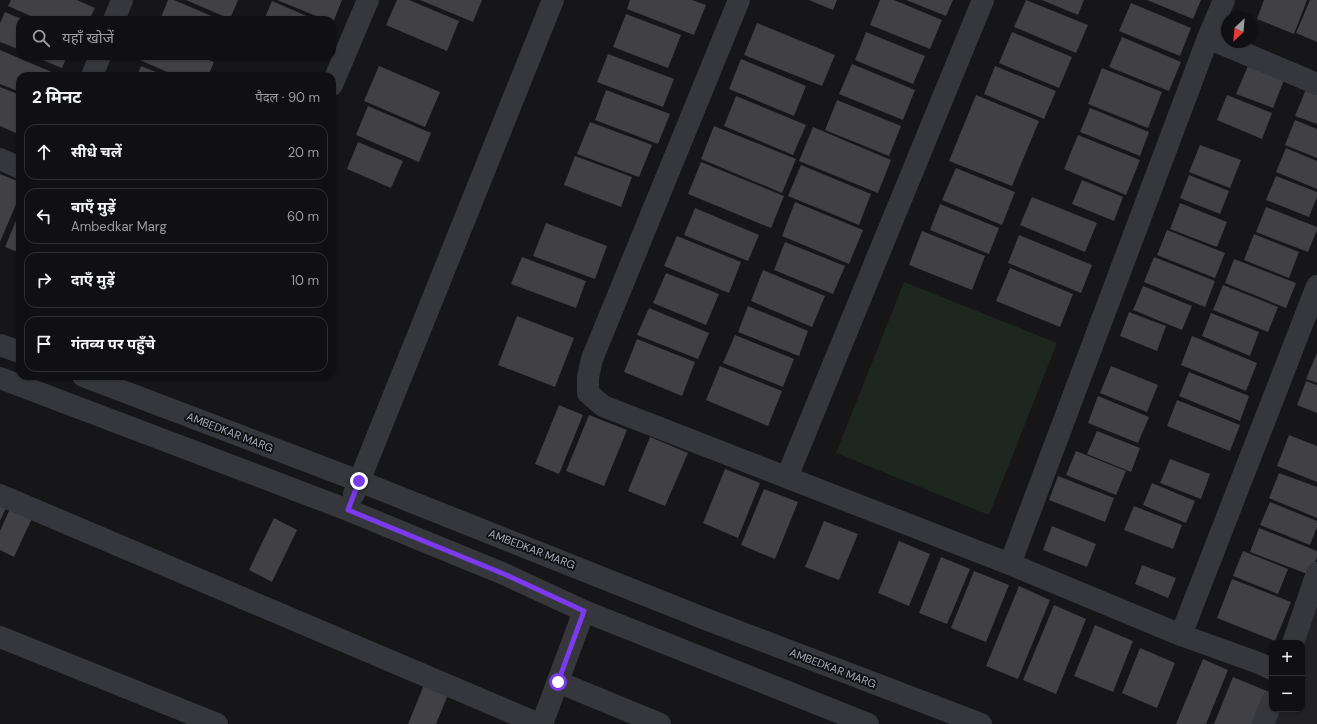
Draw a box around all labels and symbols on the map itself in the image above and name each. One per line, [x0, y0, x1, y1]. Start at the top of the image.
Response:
north arrow [1221, 12, 1257, 48]
street label: AMBEDKAR MARG [185, 409, 275, 455]
route end [350, 472, 368, 490]
street label: AMBEDKAR MARG [487, 526, 577, 572]
street label: AMBEDKAR MARG [788, 645, 878, 691]
route start [549, 673, 567, 691]

